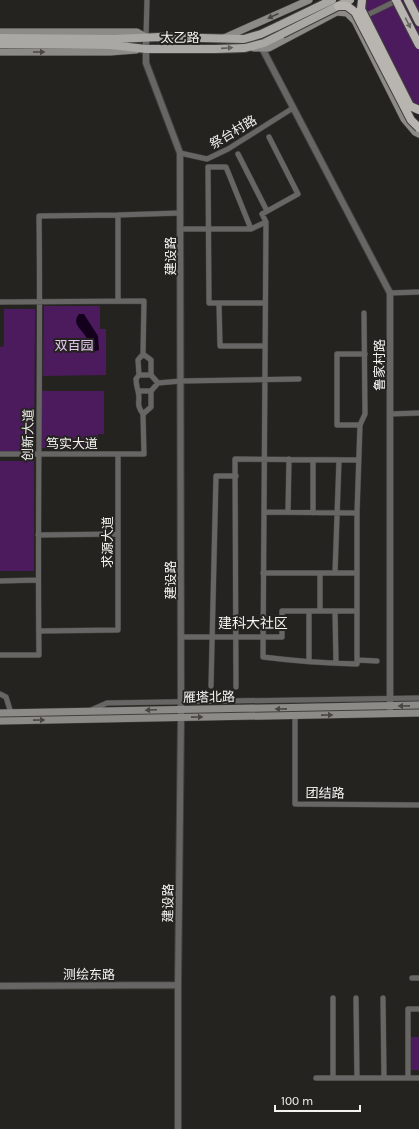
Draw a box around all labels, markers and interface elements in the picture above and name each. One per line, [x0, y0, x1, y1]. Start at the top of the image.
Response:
one-way arrow [268, 13, 279, 19]
one-way arrow [404, 17, 411, 28]
street label: 太乙路 [160, 30, 200, 45]
one-way arrow [221, 45, 233, 52]
one-way arrow [33, 49, 46, 55]
street label: 祭台村路 [207, 112, 259, 152]
street label: 建设路 [163, 236, 178, 276]
park label: 双百园 [54, 338, 94, 353]
street label: 鲁家村路 [372, 339, 387, 391]
street label: 创新大道 [20, 409, 36, 461]
street label: 笃实大道 [46, 436, 98, 451]
street label: 求源大道 [100, 516, 115, 568]
street label: 建设路 [163, 560, 178, 600]
district label: 建科大社区 [218, 615, 288, 632]
street label: 雁塔北路 [183, 689, 235, 705]
one-way arrow [398, 702, 410, 709]
one-way arrow [274, 706, 287, 712]
one-way arrow [145, 707, 157, 714]
one-way arrow [321, 712, 334, 718]
one-way arrow [191, 714, 204, 720]
one-way arrow [33, 717, 46, 723]
street label: 团结路 [305, 785, 345, 801]
street label: 建设路 [160, 883, 176, 923]
street label: 测绘东路 [63, 967, 115, 982]
scale bar [275, 1087, 360, 1113]
text: 100 m [281, 1094, 313, 1108]

